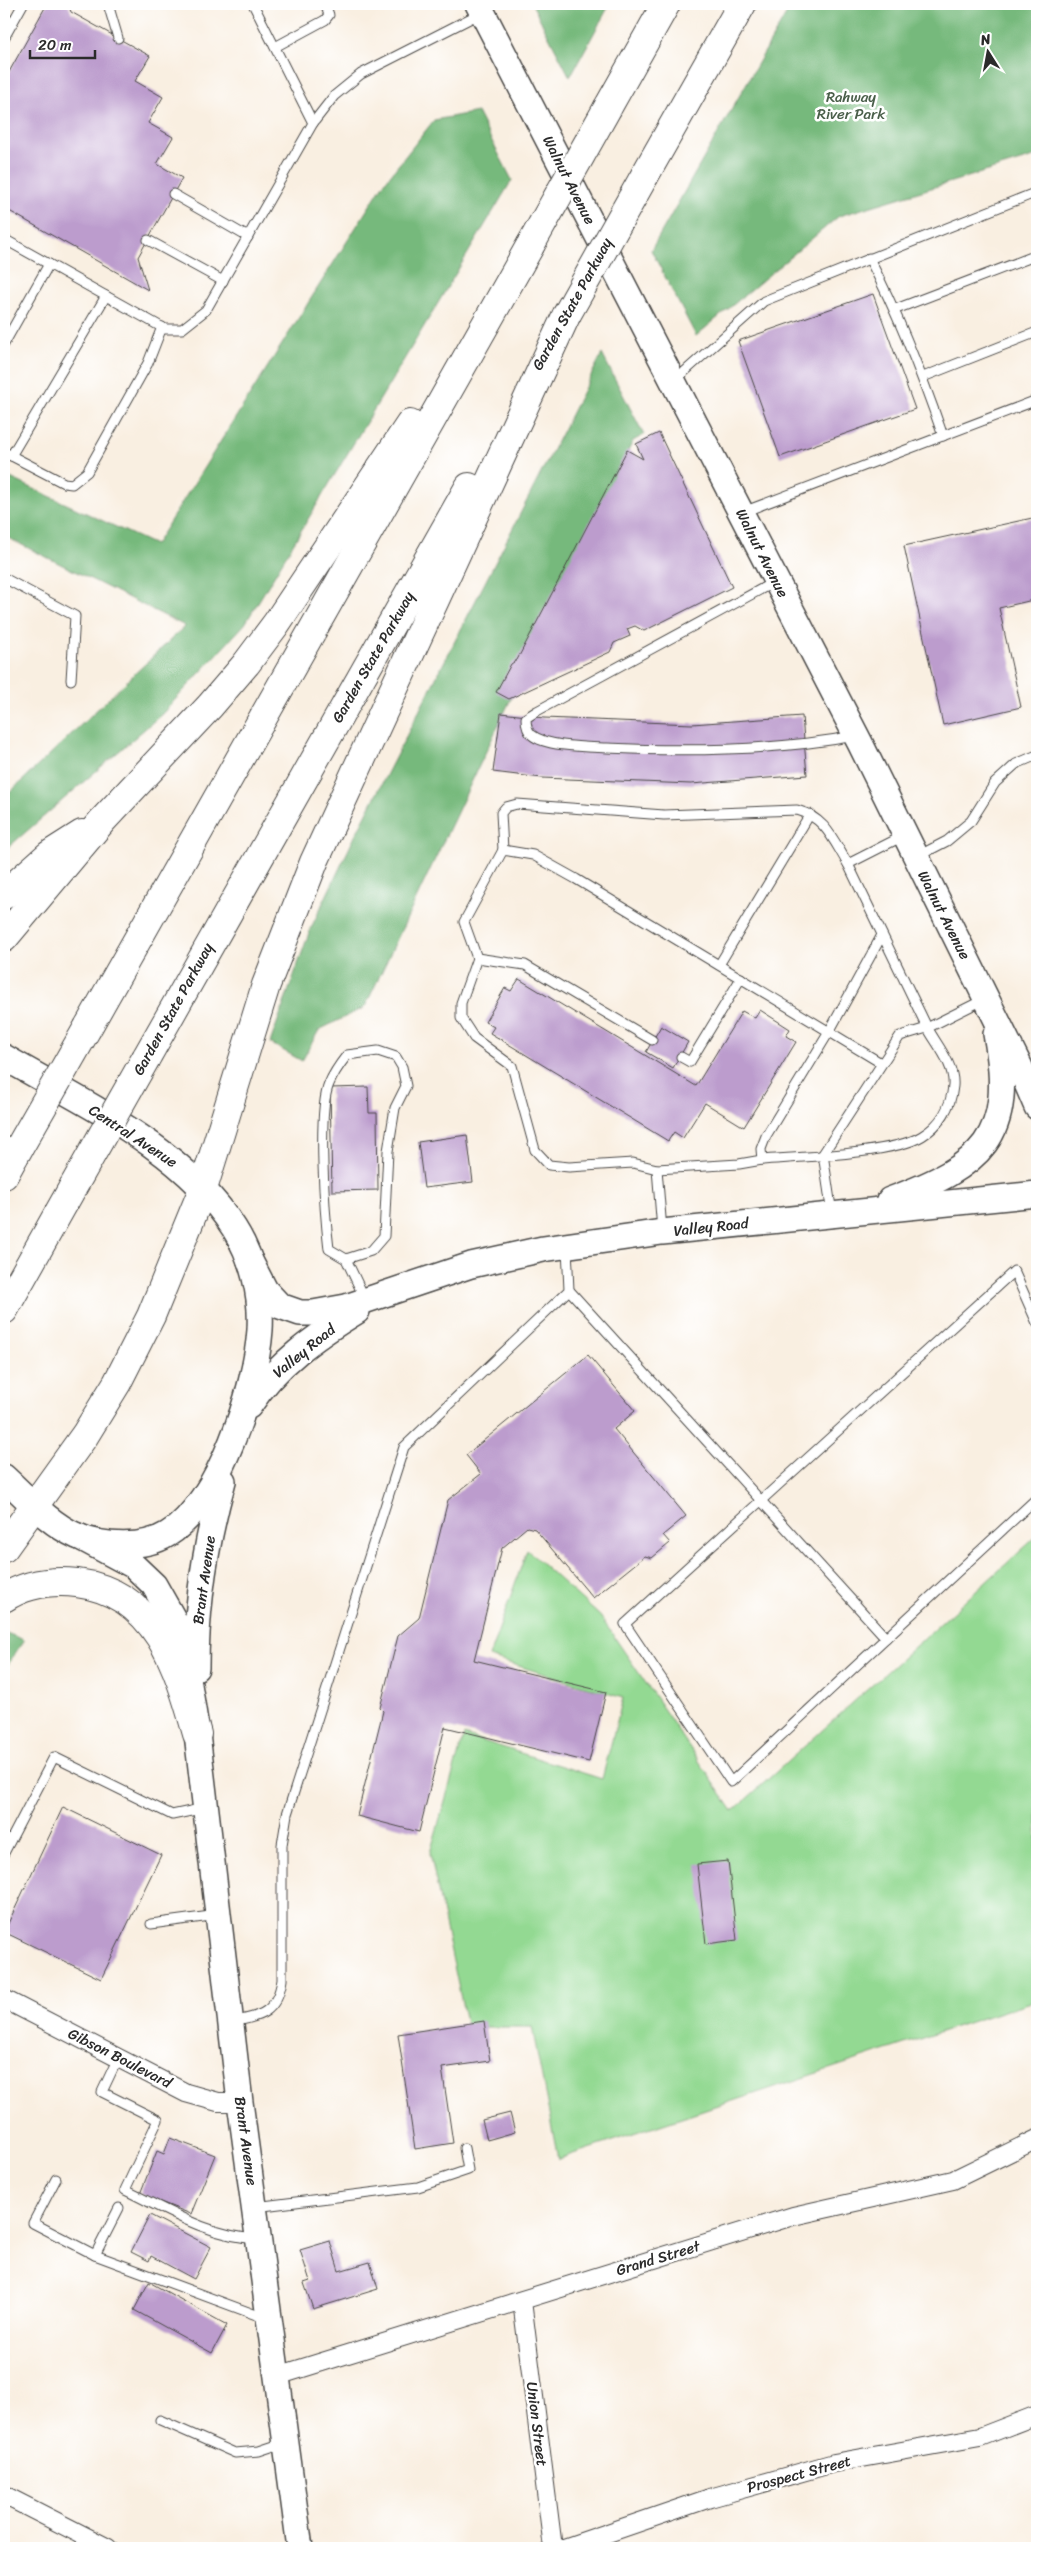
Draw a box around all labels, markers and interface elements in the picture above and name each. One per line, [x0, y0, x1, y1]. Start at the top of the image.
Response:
text: N [977, 26, 993, 53]
scale bar [30, 28, 95, 60]
north arrow [964, 28, 1014, 78]
text: 20 m [38, 32, 72, 58]
park label: Rahway River Park [817, 84, 886, 127]
street label: Walnut Avenue [535, 131, 603, 230]
street label: Garden State Parkway [525, 233, 619, 375]
street label: Walnut Avenue [728, 504, 796, 603]
street label: Garden State Parkway [325, 586, 422, 728]
street label: Walnut Avenue [910, 866, 978, 965]
street label: Garden State Parkway [126, 938, 220, 1080]
street label: Central Avenue [83, 1097, 183, 1175]
street label: Valley Road [672, 1210, 751, 1244]
street label: Valley Road [267, 1317, 342, 1385]
street label: Brant Avenue [185, 1534, 223, 1626]
street label: Gibson Boulevard [63, 2021, 178, 2096]
street label: Brant Avenue [227, 2095, 265, 2187]
street label: Grand Street [613, 2233, 704, 2283]
street label: Union Street [519, 2380, 555, 2468]
street label: Prospect Street [744, 2447, 854, 2500]

